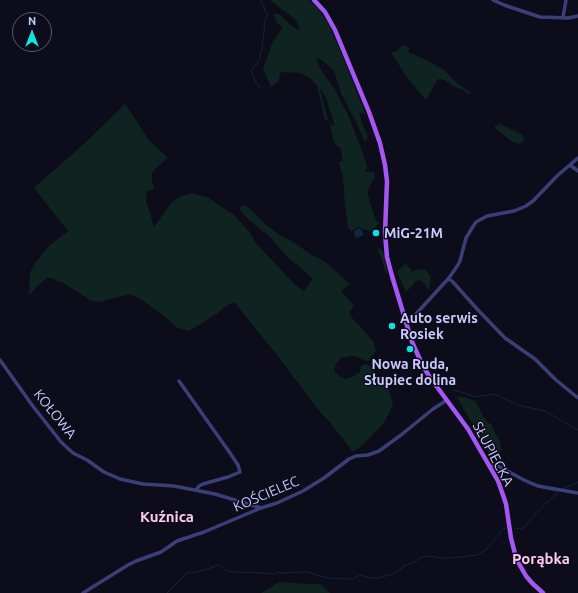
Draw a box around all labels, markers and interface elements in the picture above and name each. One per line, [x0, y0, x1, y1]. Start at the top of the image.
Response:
north arrow [12, 12, 52, 52]
text: N [28, 15, 36, 27]
place label: MiG-21M [384, 225, 443, 241]
marker: MiG-21M [371, 228, 381, 238]
place label: Auto serwis Rosiek [400, 310, 478, 342]
marker: Auto serwis Rosiek [387, 321, 397, 331]
marker: Nowa Ruda, Słupiec dolina [405, 344, 415, 354]
place label: Nowa Ruda, Słupiec dolina [364, 356, 456, 388]
street label: KOŁOWA [30, 386, 80, 442]
street label: SŁUPIECKA [469, 419, 517, 489]
street label: KOŚCIELEC [231, 473, 301, 515]
district label: Kuźnica [140, 508, 194, 526]
district label: Porąbka [512, 550, 570, 568]

